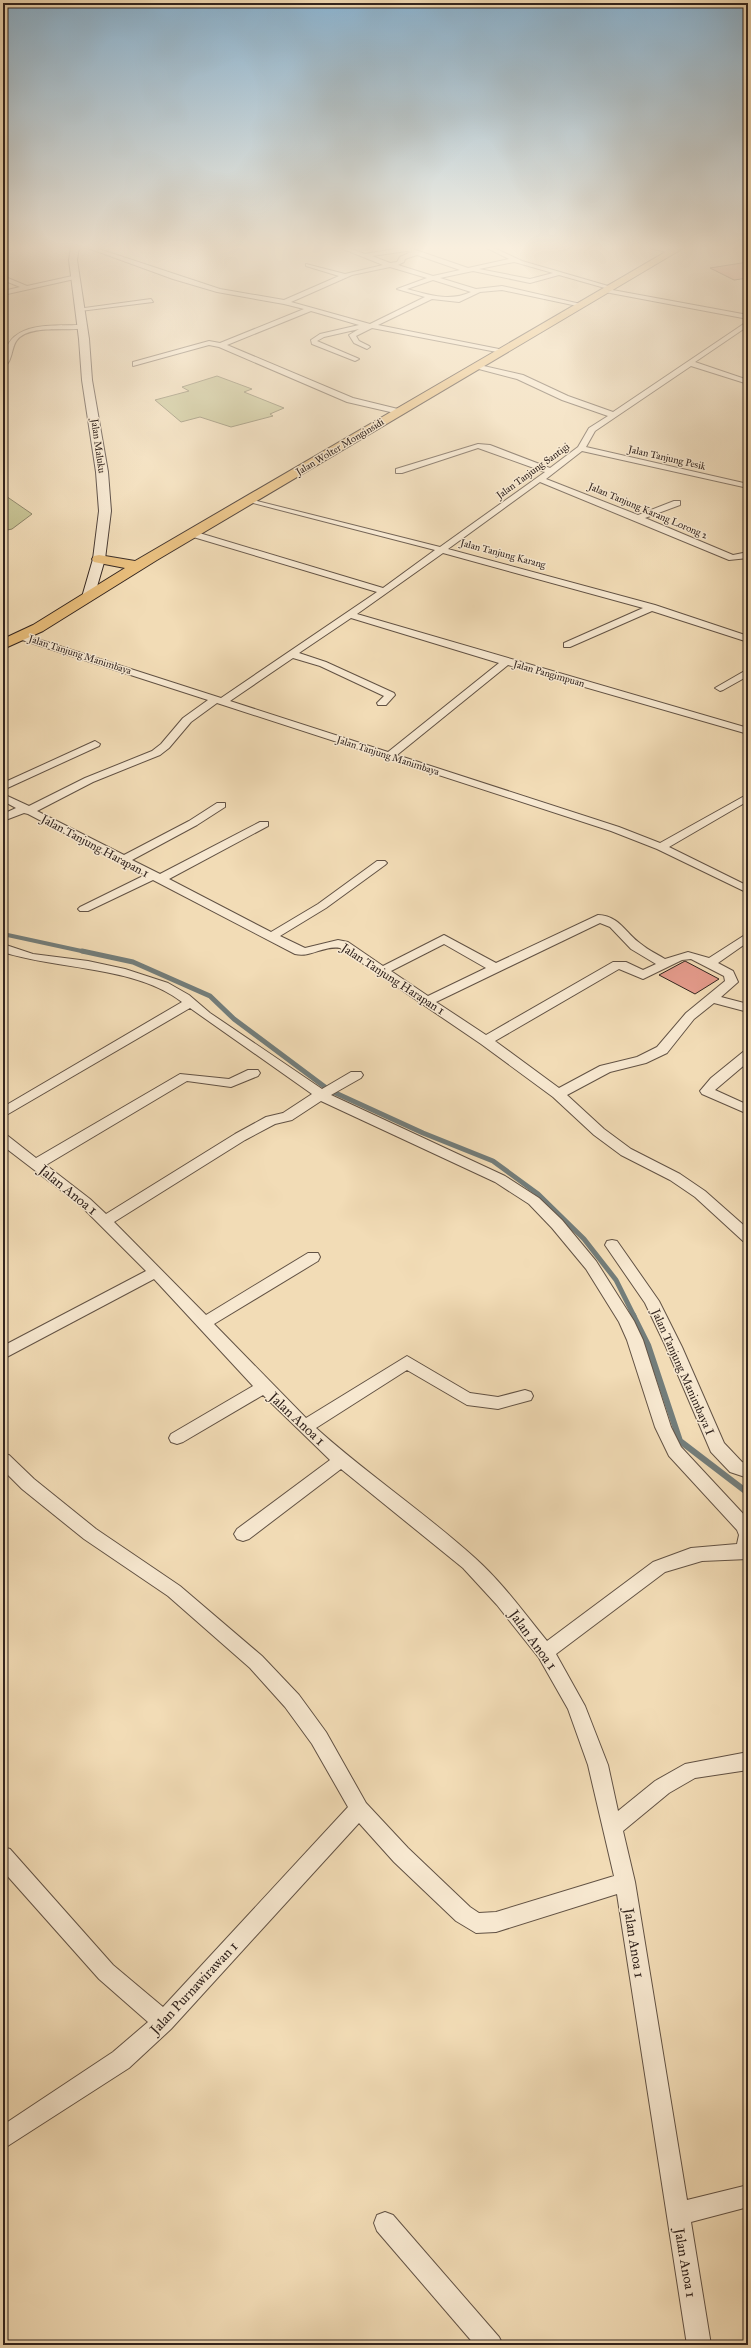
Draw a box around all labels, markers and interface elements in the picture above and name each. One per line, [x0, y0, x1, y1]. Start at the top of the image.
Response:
street label: Jalan Wolter Monginsidi [293, 416, 387, 479]
street label: Jalan Maluku [87, 417, 108, 475]
street label: Jalan Tanjung Santigi [493, 440, 573, 503]
street label: Jalan Tanjung Pesik [626, 443, 707, 474]
street label: Jalan Tanjung Karang Lorong 2 [585, 480, 709, 543]
street label: Jalan Tanjung Karang [458, 537, 547, 572]
street label: Jalan Tanjung Manimbaya [26, 632, 134, 678]
street label: Jalan Pangimpuan [511, 658, 587, 691]
street label: Jalan Tanjung Manimbaya [334, 733, 442, 779]
street label: Jalan Tanjung Harapan 1 [37, 811, 151, 881]
street label: Jalan Tanjung Harapan 1 [337, 939, 447, 1019]
street label: Jalan Anoa 1 [33, 1160, 101, 1220]
street label: Jalan Tanjung Manimbaya I [647, 1305, 717, 1438]
street label: Jalan Anoa 1 [263, 1387, 329, 1450]
street label: Jalan Anoa 1 [504, 1605, 561, 1674]
street label: Jalan Anoa 1 [619, 1905, 648, 1980]
street label: Jalan Purnawirawan 1 [145, 1938, 242, 2040]
street label: Jalan Anoa 1 [669, 2225, 700, 2300]

